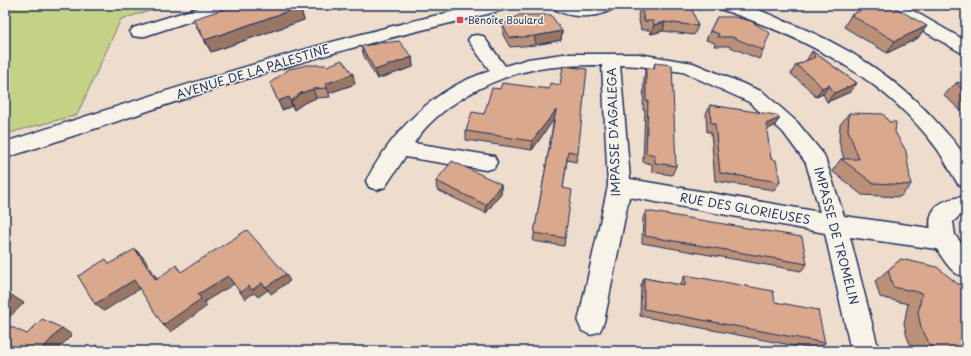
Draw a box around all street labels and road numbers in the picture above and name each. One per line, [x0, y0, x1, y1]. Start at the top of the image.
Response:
street label: AVENUE DE LA PALESTINE [174, 39, 332, 103]
street label: IMPASSE D'AGALEGA [602, 67, 624, 197]
street label: IMPASSE DE TROMELIN [810, 165, 864, 307]
street label: RUE DES GLORIEUSES [679, 188, 812, 228]

